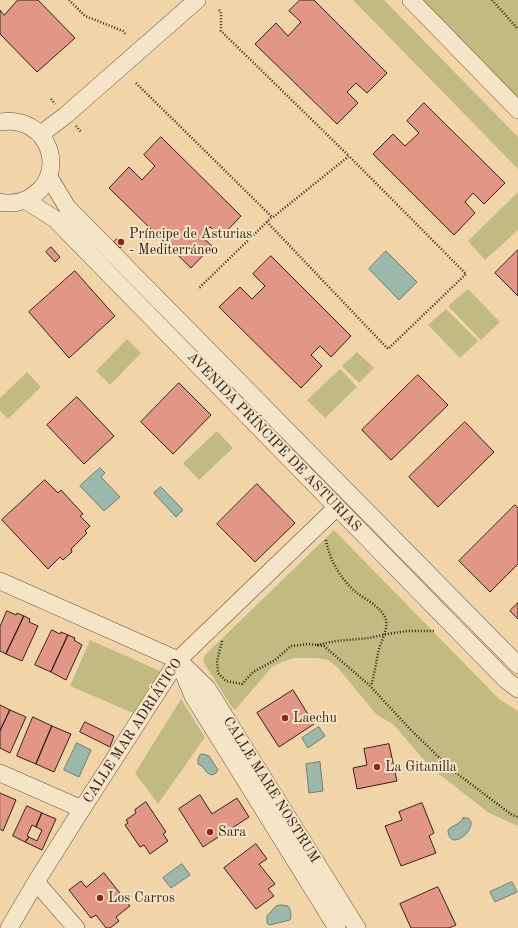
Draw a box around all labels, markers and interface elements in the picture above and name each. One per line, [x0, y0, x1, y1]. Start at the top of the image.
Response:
place label: Príncipe de Asturias - Mediterráneo [129, 226, 252, 258]
marker: Príncipe de Asturias - Mediterráneo [116, 237, 126, 247]
street label: AVENIDA PRÍNCIPE DE ASTURIAS [183, 349, 365, 535]
street label: CALLE MAR ADRIÁTICO [80, 655, 186, 807]
place label: Laechu [293, 710, 337, 726]
marker: Laechu [280, 713, 290, 723]
street label: CALLE MARE NOSTRUM [219, 714, 323, 866]
place label: La Gitanilla [385, 759, 457, 775]
marker: La Gitanilla [372, 762, 382, 772]
place label: Sara [218, 824, 246, 840]
marker: Sara [205, 827, 215, 837]
place label: Los Carros [108, 890, 175, 906]
marker: Los Carros [95, 893, 105, 903]

